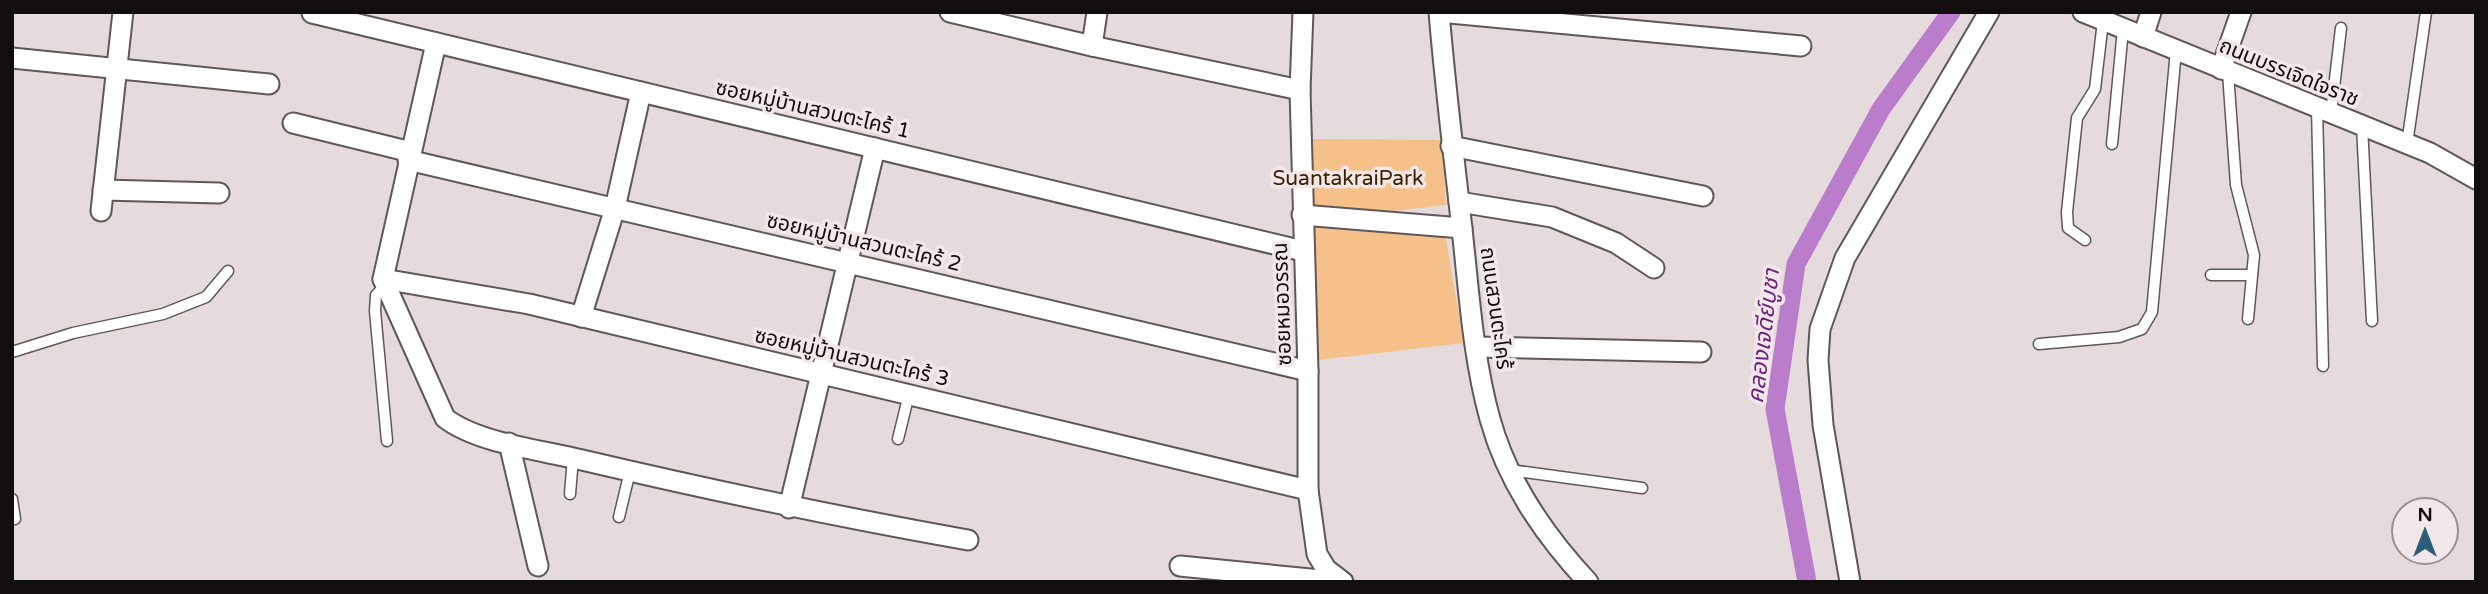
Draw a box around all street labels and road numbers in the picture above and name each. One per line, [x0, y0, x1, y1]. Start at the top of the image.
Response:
street label: ถนนบรรเจิดใจราช [2215, 33, 2362, 112]
street label: ซอยหมู่บ้านสวนตะไคร้ 1 [713, 75, 913, 144]
street label: ซอยหมู่บ้านสวนตะไคร้ 2 [764, 208, 964, 277]
street label: ซอยหมอวรรณ [1268, 242, 1297, 366]
street label: ถนนสวนตะไคร้ [1475, 245, 1516, 371]
street label: ซอยหมู่บ้านสวนตะไคร้ 3 [752, 323, 952, 392]

